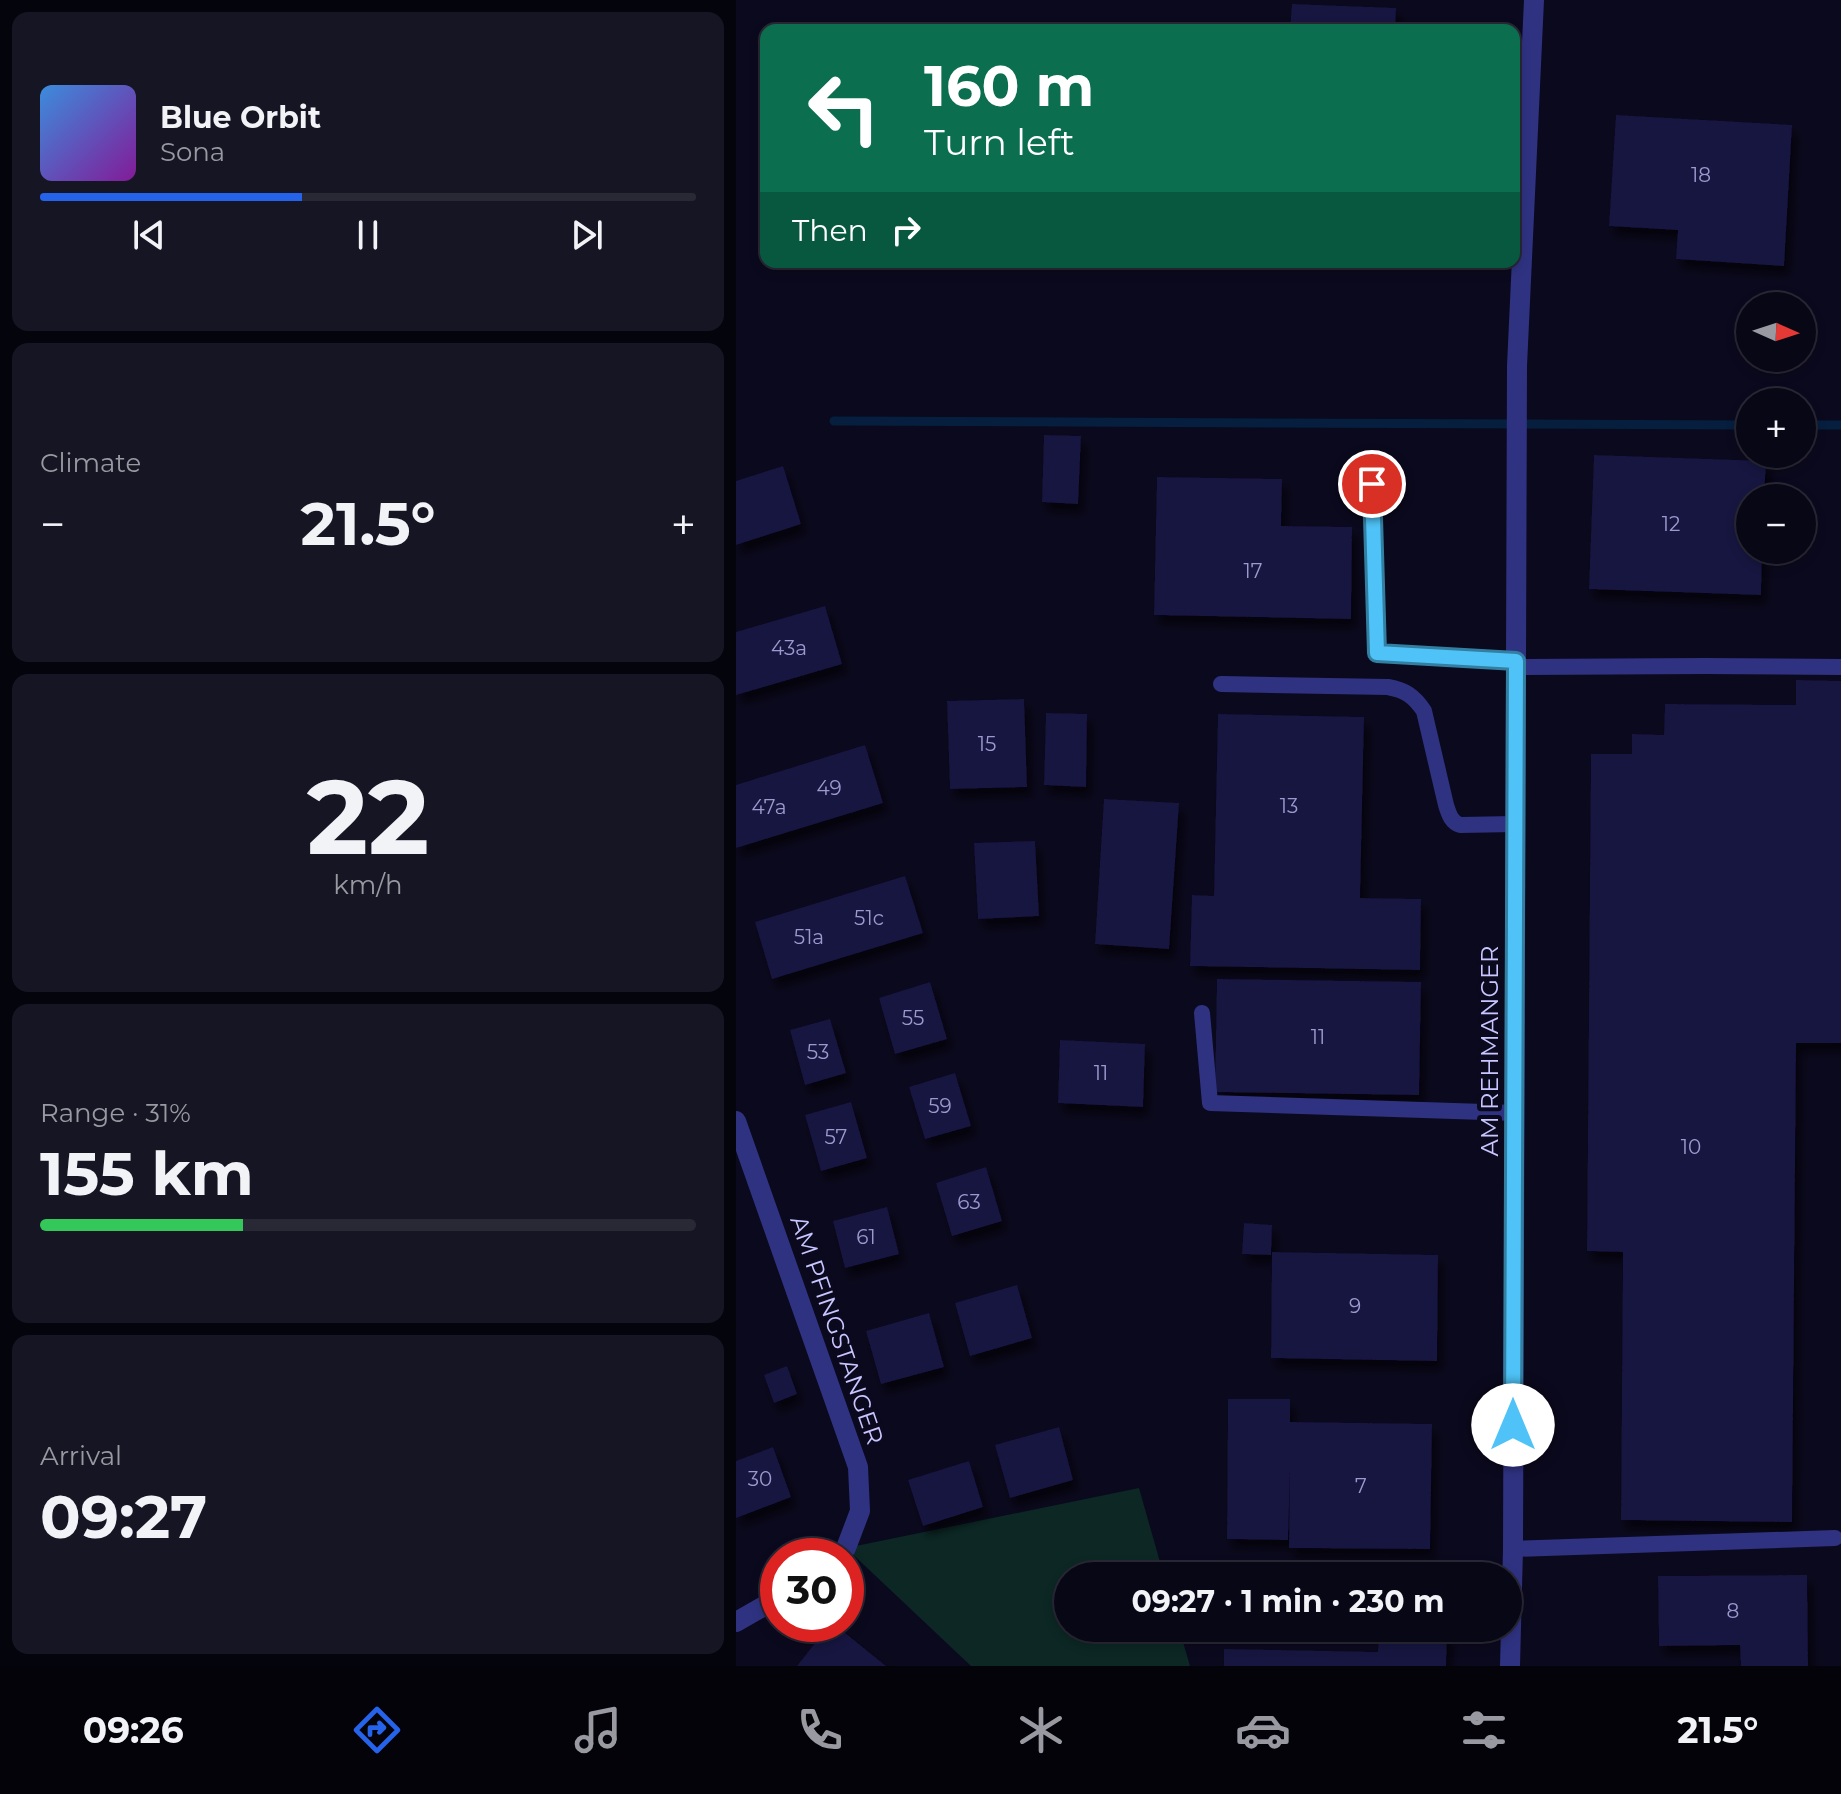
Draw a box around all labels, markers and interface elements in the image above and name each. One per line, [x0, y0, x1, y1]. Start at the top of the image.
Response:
text: 160 m [924, 52, 1094, 120]
icon: left [792, 56, 896, 160]
text: Blue Orbit [160, 99, 321, 136]
text: Turn left [924, 120, 1075, 164]
text: Sona [160, 136, 225, 168]
house number: 18 [1691, 163, 1711, 187]
icon: right [884, 208, 928, 252]
text: Then [792, 212, 868, 249]
icon: previous [127, 213, 171, 257]
icon: pause [346, 213, 390, 257]
icon: next [565, 213, 609, 257]
north arrow [1736, 292, 1816, 372]
map controls [1736, 292, 1816, 564]
button: + [1736, 388, 1816, 468]
text: Climate [40, 447, 141, 479]
pin [1338, 450, 1406, 518]
icon: arrive [1350, 462, 1394, 506]
button: − [1736, 484, 1816, 564]
text: 21.5° [300, 487, 436, 560]
text: − [40, 497, 65, 551]
text: + [671, 497, 696, 551]
house number: 12 [1662, 512, 1680, 536]
house number: 17 [1244, 559, 1263, 583]
house number: 43a [771, 636, 807, 660]
house number: 15 [978, 732, 996, 756]
text: 22 [307, 753, 429, 880]
house number: 49 [816, 776, 842, 800]
house number: 13 [1280, 794, 1298, 818]
house number: 47a [751, 795, 787, 819]
text: km/h [333, 869, 403, 901]
house number: 51c [854, 906, 884, 930]
house number: 51a [794, 925, 824, 949]
street label: AM REHMANGER [1475, 946, 1504, 1156]
house number: 55 [902, 1006, 924, 1030]
house number: 11 [1311, 1025, 1325, 1049]
house number: 53 [807, 1040, 829, 1064]
house number: 11 [1094, 1061, 1108, 1085]
house number: 59 [928, 1094, 952, 1118]
text: Range · 31% [40, 1097, 191, 1129]
house number: 57 [825, 1125, 847, 1149]
house number: 10 [1681, 1135, 1701, 1159]
text: 155 km [40, 1137, 254, 1210]
house number: 63 [957, 1190, 981, 1214]
street label: AM PFINGSTANGER [784, 1212, 890, 1448]
house number: 61 [856, 1225, 876, 1249]
house number: 9 [1349, 1294, 1361, 1318]
position arrow [1471, 1383, 1555, 1467]
text: Arrival [40, 1440, 122, 1472]
house number: 30 [748, 1467, 772, 1491]
house number: 7 [1355, 1474, 1367, 1498]
text: 09:27 [40, 1480, 207, 1553]
speed limit sign: 30 [760, 1538, 864, 1642]
text: 09:27 · 1 min · 230 m [1132, 1583, 1445, 1620]
house number: 8 [1727, 1599, 1739, 1623]
icon: directions [349, 1702, 405, 1758]
icon: music [570, 1702, 626, 1758]
icon: phone [792, 1702, 848, 1758]
icon: climate [1013, 1702, 1069, 1758]
icon: car [1235, 1702, 1291, 1758]
icon: filters [1456, 1702, 1512, 1758]
text: 09:26 [83, 1708, 184, 1752]
text: 21.5° [1677, 1708, 1758, 1752]

